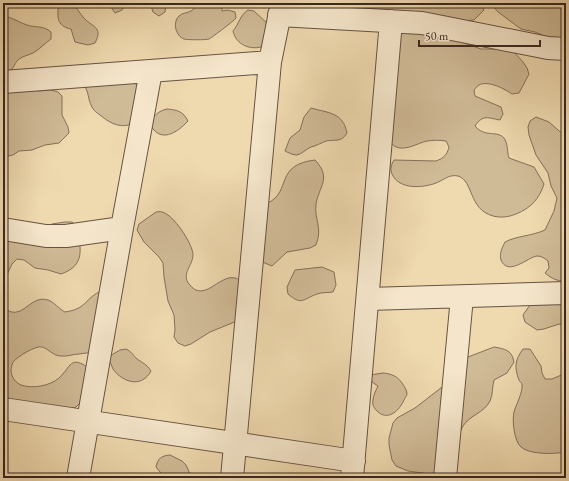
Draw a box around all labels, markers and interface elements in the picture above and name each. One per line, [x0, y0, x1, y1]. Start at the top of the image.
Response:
scale bar [419, 22, 540, 48]
text: 50 m [425, 28, 449, 44]

